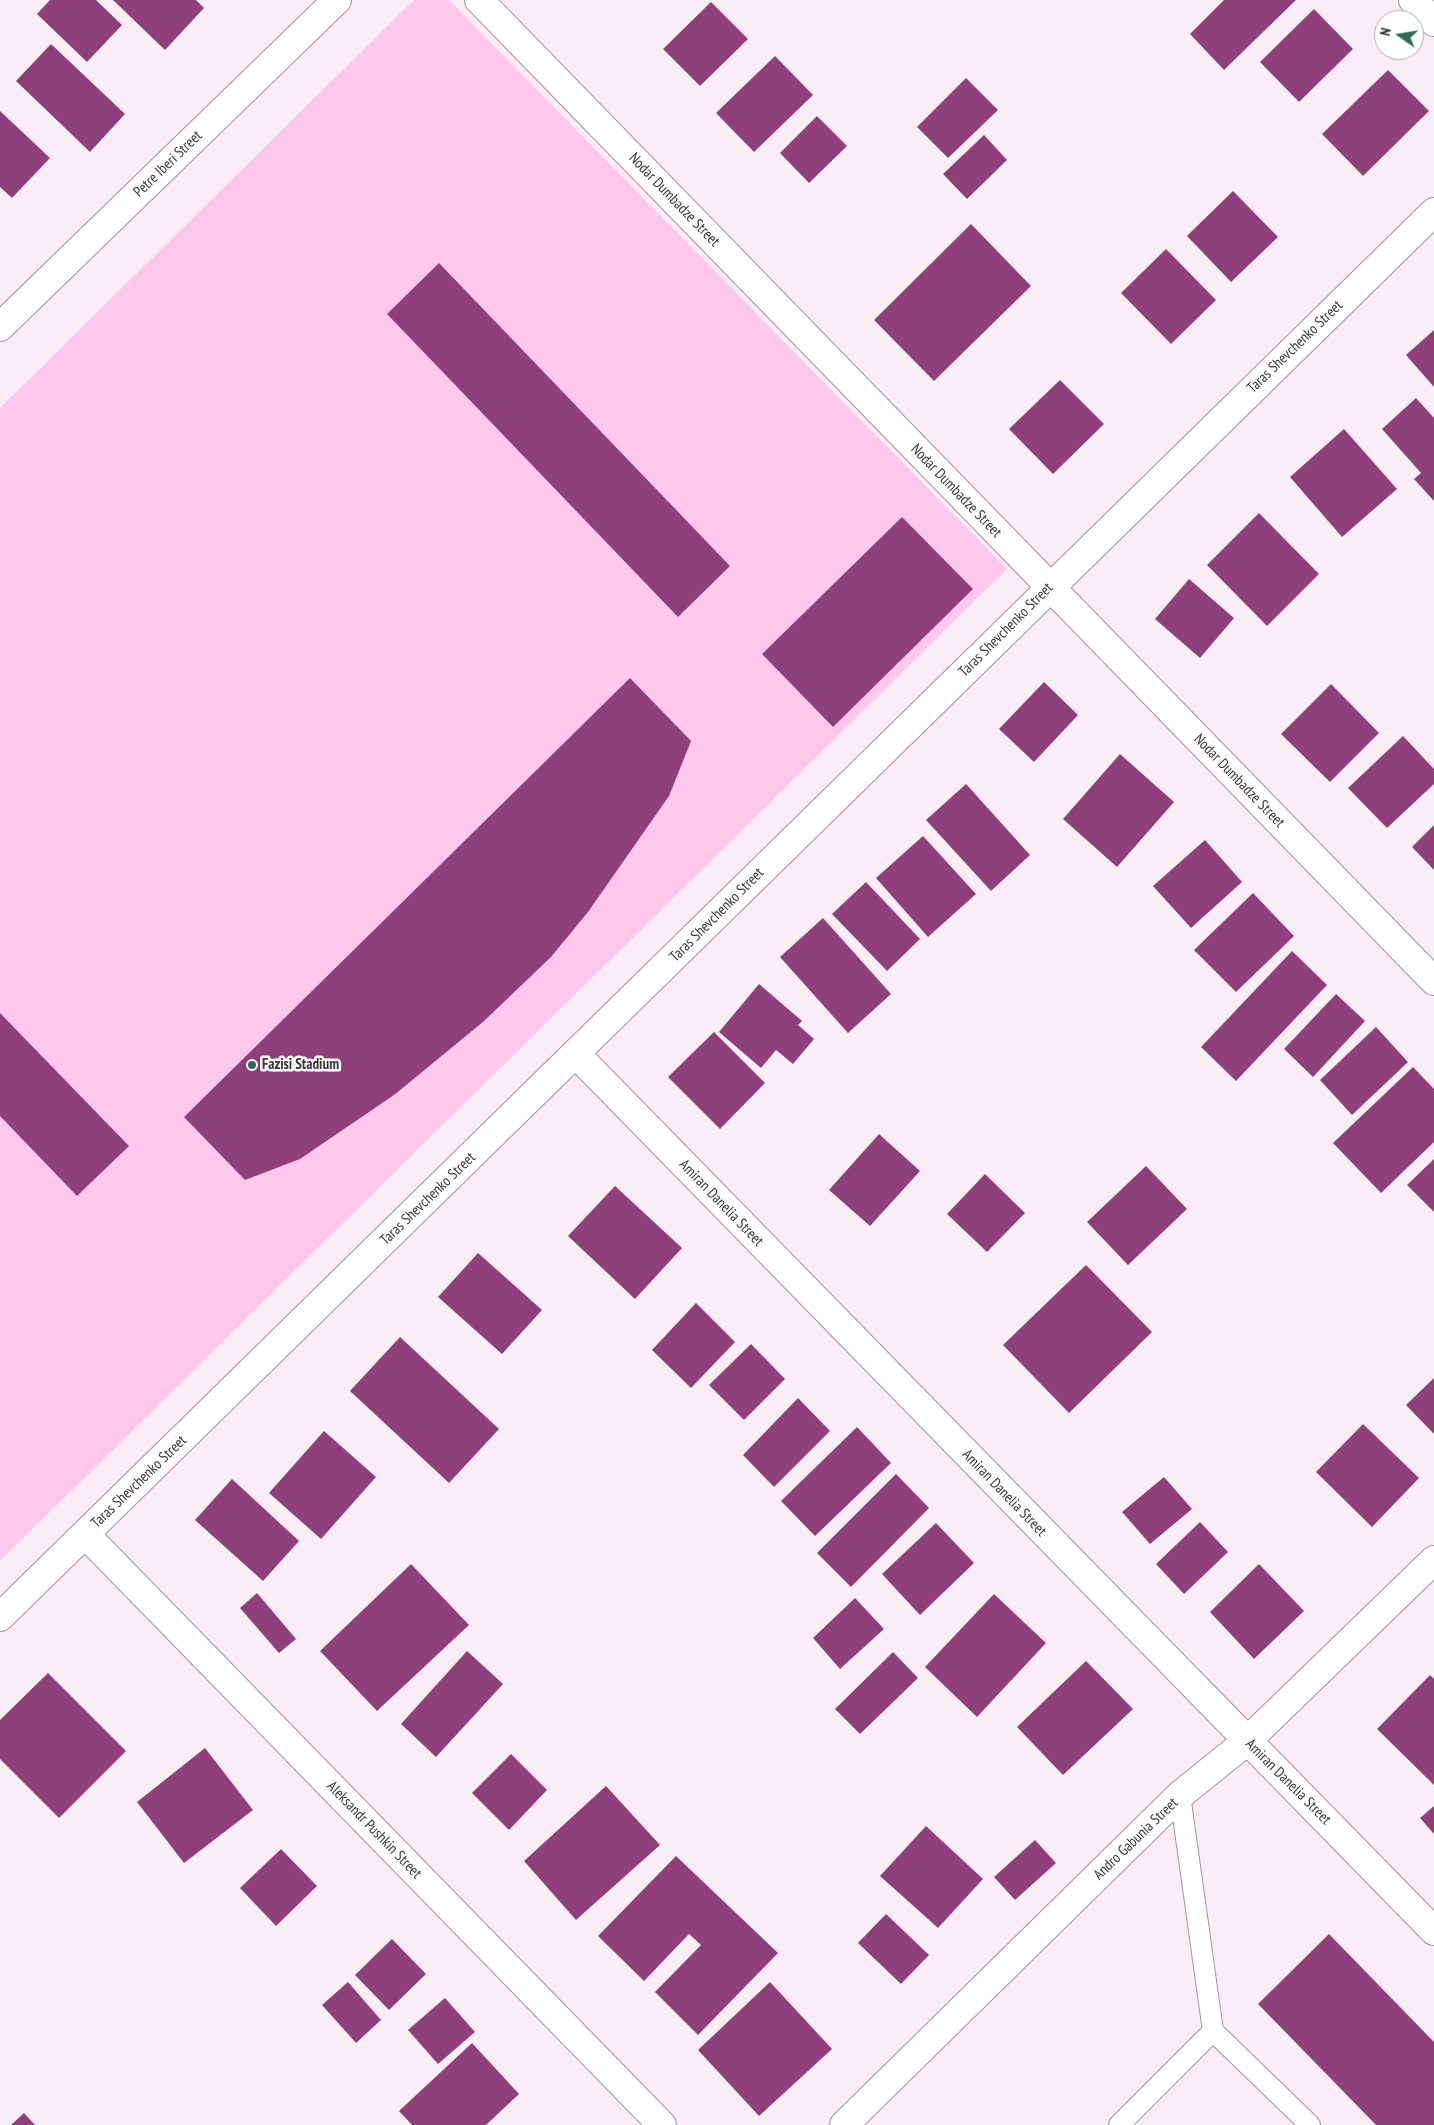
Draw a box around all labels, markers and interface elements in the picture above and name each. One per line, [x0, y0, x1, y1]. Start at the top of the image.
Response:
north arrow [1374, 10, 1424, 60]
text: N [1376, 26, 1395, 38]
street label: Petre Iberi Street [130, 127, 206, 201]
street label: Nodar Dumbadze Street [625, 149, 723, 251]
street label: Taras Shevchenko Street [1244, 297, 1346, 397]
street label: Nodar Dumbadze Street [907, 440, 1005, 542]
street label: Taras Shevchenko Street [955, 579, 1057, 681]
street label: Nodar Dumbadze Street [1190, 730, 1288, 832]
street label: Taras Shevchenko Street [666, 864, 768, 966]
place label: Fazisi Stadium [262, 1056, 339, 1074]
marker: Fazisi Stadium [246, 1059, 258, 1071]
street label: Taras Shevchenko Street [377, 1149, 479, 1249]
street label: Amiran Danelia Street [675, 1156, 767, 1250]
street label: Taras Shevchenko Street [88, 1432, 190, 1532]
street label: Amiran Danelia Street [958, 1446, 1050, 1540]
street label: Amiran Danelia Street [1241, 1735, 1335, 1829]
street label: Aleksandr Pushkin Street [323, 1778, 425, 1882]
street label: Andro Gabunia Street [1090, 1794, 1182, 1884]

